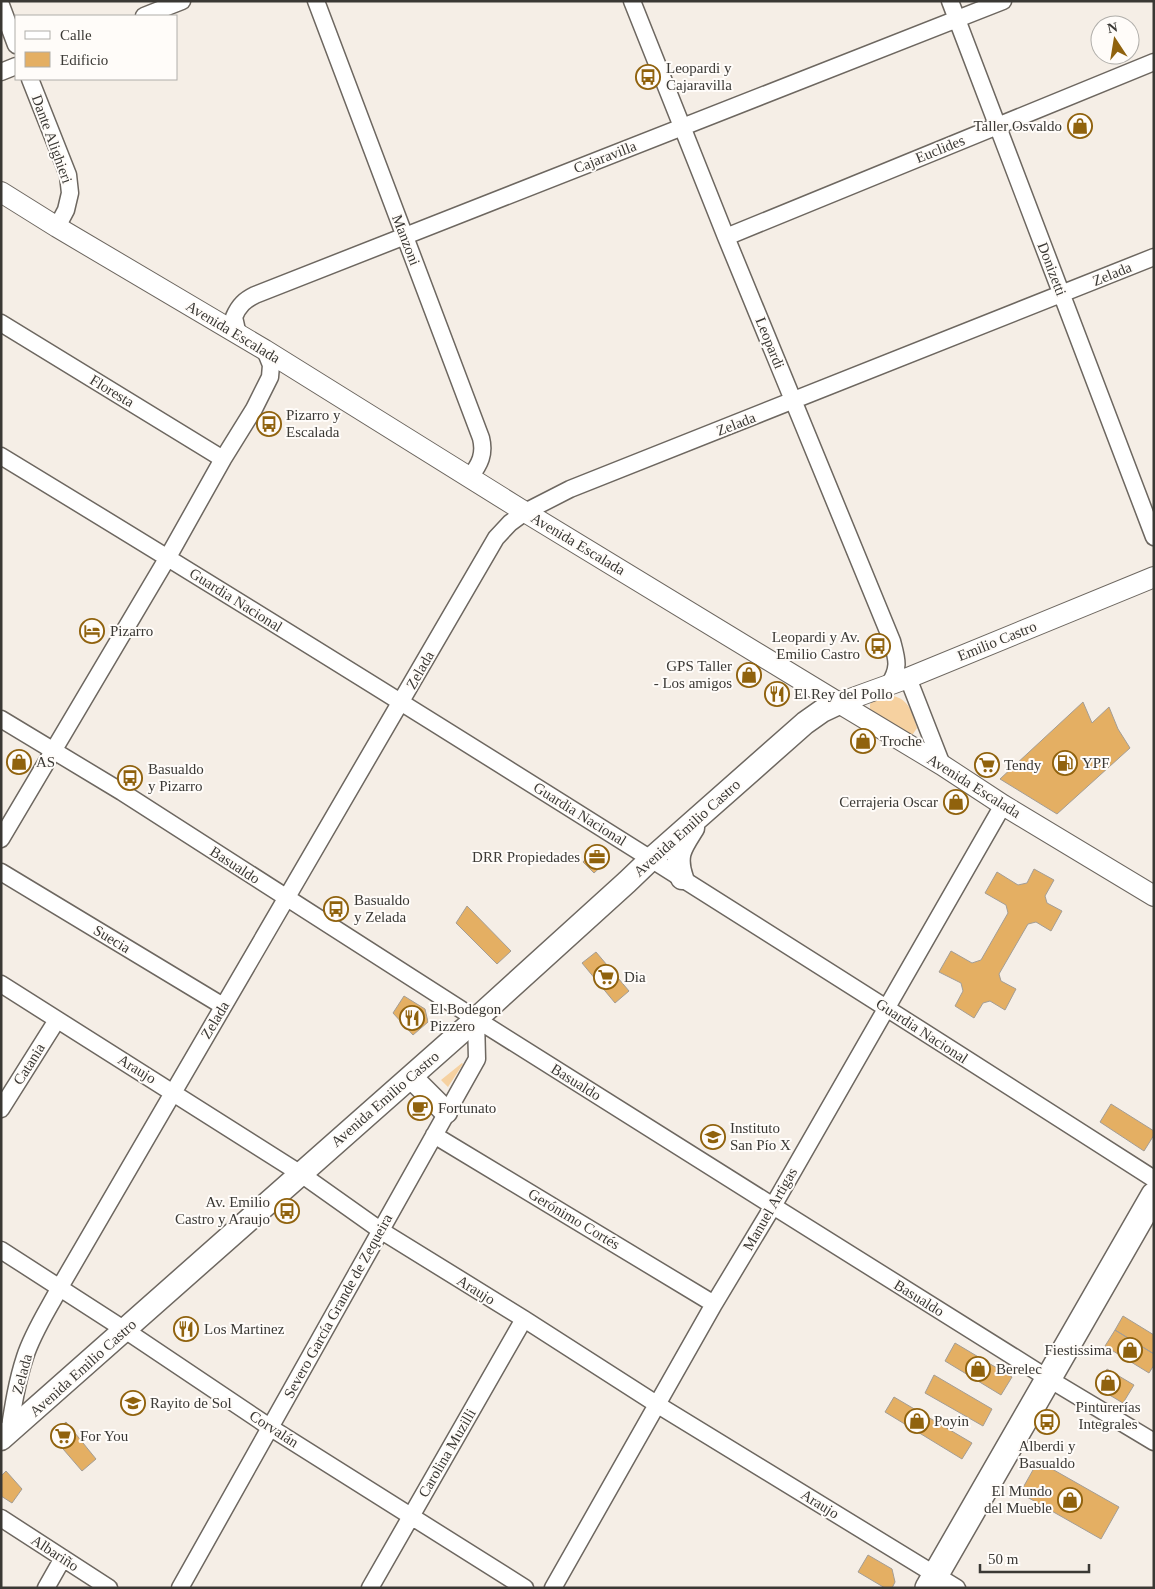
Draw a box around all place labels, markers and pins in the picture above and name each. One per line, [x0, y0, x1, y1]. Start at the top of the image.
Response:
place label: Leopardi y Cajaravilla [666, 60, 732, 93]
bus stop icon: Leopardi y Cajaravilla [635, 64, 661, 90]
shop icon: Taller Osvaldo [1067, 113, 1093, 139]
place label: Taller Osvaldo [973, 118, 1062, 134]
place label: Pizarro y Escalada [286, 407, 341, 440]
bus stop icon: Pizarro y Escalada [256, 411, 282, 437]
hotel icon: Pizarro [79, 618, 105, 644]
place label: Pizarro [110, 623, 153, 639]
place label: Leopardi y Av. Emilio Castro [772, 629, 860, 662]
bus stop icon: Leopardi y Av. Emilio Castro [865, 633, 891, 659]
place label: GPS Taller - Los amigos [654, 658, 732, 691]
shop icon: GPS Taller - Los amigos [736, 662, 762, 688]
restaurant icon: El Rey del Pollo [764, 681, 790, 707]
place label: El Rey del Pollo [794, 686, 893, 702]
shop icon: Troche [850, 728, 876, 754]
place label: Troche [880, 733, 922, 749]
shop icon: AS [6, 749, 32, 775]
fuel station icon: YPF [1052, 750, 1078, 776]
supermarket icon: Tendy [974, 752, 1000, 778]
place label: AS [36, 754, 55, 770]
place label: YPF [1082, 755, 1110, 771]
place label: Tendy [1004, 757, 1042, 773]
place label: Basualdo y Pizarro [148, 761, 204, 794]
bus stop icon: Basualdo y Pizarro [117, 765, 143, 791]
shop icon: Cerrajeria Oscar [943, 789, 969, 815]
place label: Cerrajeria Oscar [839, 794, 938, 810]
office icon: DRR Propiedades [584, 844, 610, 870]
place label: DRR Propiedades [472, 849, 580, 865]
place label: Basualdo y Zelada [354, 892, 410, 925]
bus stop icon: Basualdo y Zelada [323, 896, 349, 922]
supermarket icon: Dia [593, 964, 619, 990]
place label: Dia [624, 969, 646, 985]
place label: El Bodegon Pizzero [430, 1001, 502, 1034]
restaurant icon: El Bodegon Pizzero [399, 1005, 425, 1031]
cafe icon: Fortunato [407, 1095, 433, 1121]
place label: Fortunato [438, 1100, 496, 1116]
place label: Instituto San Pío X [730, 1120, 791, 1153]
school or university icon: Instituto San Pío X [700, 1124, 726, 1150]
place label: Av. Emilio Castro y Araujo [175, 1194, 270, 1227]
bus stop icon: Av. Emilio Castro y Araujo [274, 1198, 300, 1224]
restaurant icon: Los Martinez [173, 1316, 199, 1342]
place label: Los Martinez [204, 1321, 285, 1337]
shop icon: Fiestissima [1117, 1337, 1143, 1363]
place label: Fiestissima [1044, 1342, 1112, 1358]
shop icon: Berelec [965, 1356, 991, 1382]
place label: Berelec [996, 1361, 1042, 1377]
shop icon: Pinturerías Integrales [1095, 1370, 1121, 1396]
school or university icon: Rayito de Sol [120, 1390, 146, 1416]
place label: Rayito de Sol [150, 1395, 232, 1411]
place label: Pinturerías Integrales [1076, 1399, 1141, 1432]
shop icon: Poyin [904, 1408, 930, 1434]
bus stop icon: Alberdi y Basualdo [1034, 1409, 1060, 1435]
place label: Poyin [934, 1413, 970, 1429]
supermarket icon: For You [50, 1423, 76, 1449]
place label: For You [80, 1428, 129, 1444]
place label: Alberdi y Basualdo [1018, 1438, 1076, 1471]
place label: El Mundo del Mueble [984, 1483, 1052, 1516]
shop icon: El Mundo del Mueble [1057, 1487, 1083, 1513]

